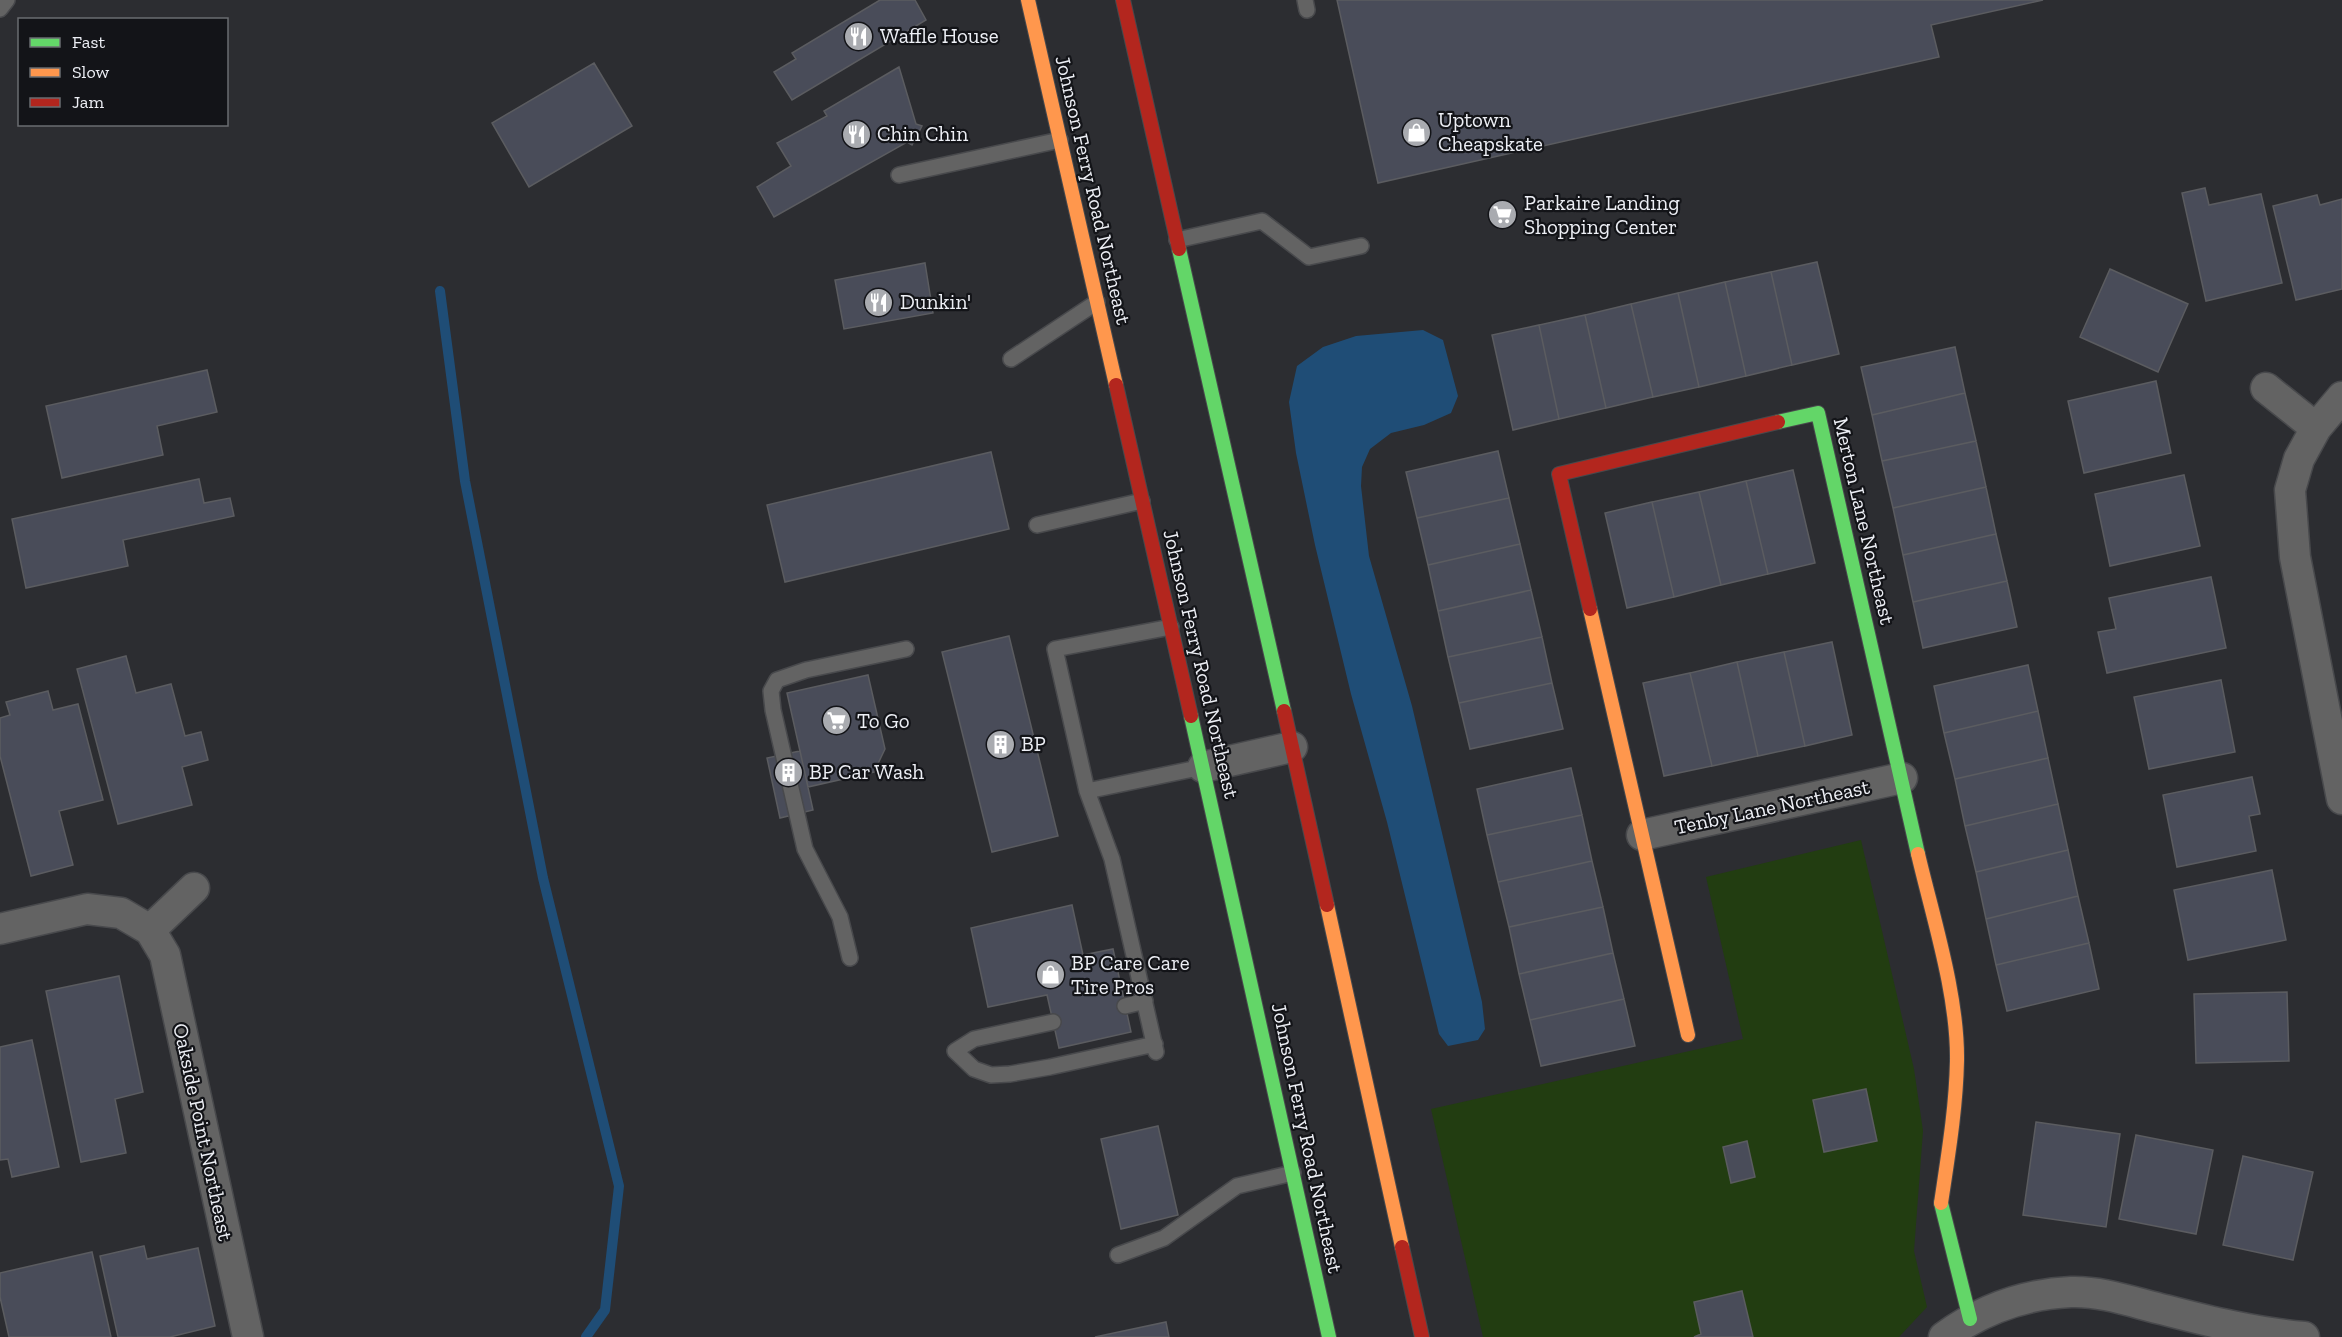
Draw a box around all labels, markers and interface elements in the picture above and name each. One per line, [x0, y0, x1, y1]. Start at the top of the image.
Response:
legend [18, 18, 228, 126]
restaurant icon: Waffle House [843, 20, 875, 52]
place label: Waffle House [880, 23, 999, 48]
text: Fast [72, 31, 105, 53]
street label: Johnson Ferry Road Northeast [1050, 53, 1137, 327]
text: Slow [72, 61, 109, 83]
text: Jam [72, 91, 104, 113]
place label: Uptown Cheapskate [1438, 107, 1543, 156]
shop icon: Uptown Cheapskate [1401, 116, 1433, 148]
restaurant icon: Chin Chin [840, 118, 872, 150]
place label: Chin Chin [877, 121, 968, 146]
place label: Parkaire Landing Shopping Center [1524, 190, 1680, 239]
supermarket icon: Parkaire Landing Shopping Center [1487, 199, 1519, 231]
restaurant icon: Dunkin' [863, 286, 895, 318]
place label: Dunkin' [900, 289, 971, 314]
street label: Merton Lane Northeast [1829, 415, 1901, 627]
street label: Johnson Ferry Road Northeast [1158, 527, 1245, 801]
supermarket icon: To Go [820, 705, 852, 737]
place label: To Go [857, 708, 910, 733]
building icon: BP [984, 728, 1016, 760]
place label: BP [1021, 731, 1046, 756]
building icon: BP Car Wash [772, 756, 804, 788]
place label: BP Car Wash [809, 759, 924, 784]
street label: Tenby Lane Northeast [1672, 774, 1872, 839]
place label: BP Care Care Tire Pros [1071, 950, 1190, 999]
shop icon: BP Care Care Tire Pros [1034, 959, 1066, 991]
street label: Johnson Ferry Road Northeast [1267, 1001, 1348, 1275]
street label: Oakside Point Northeast [168, 1021, 239, 1243]

